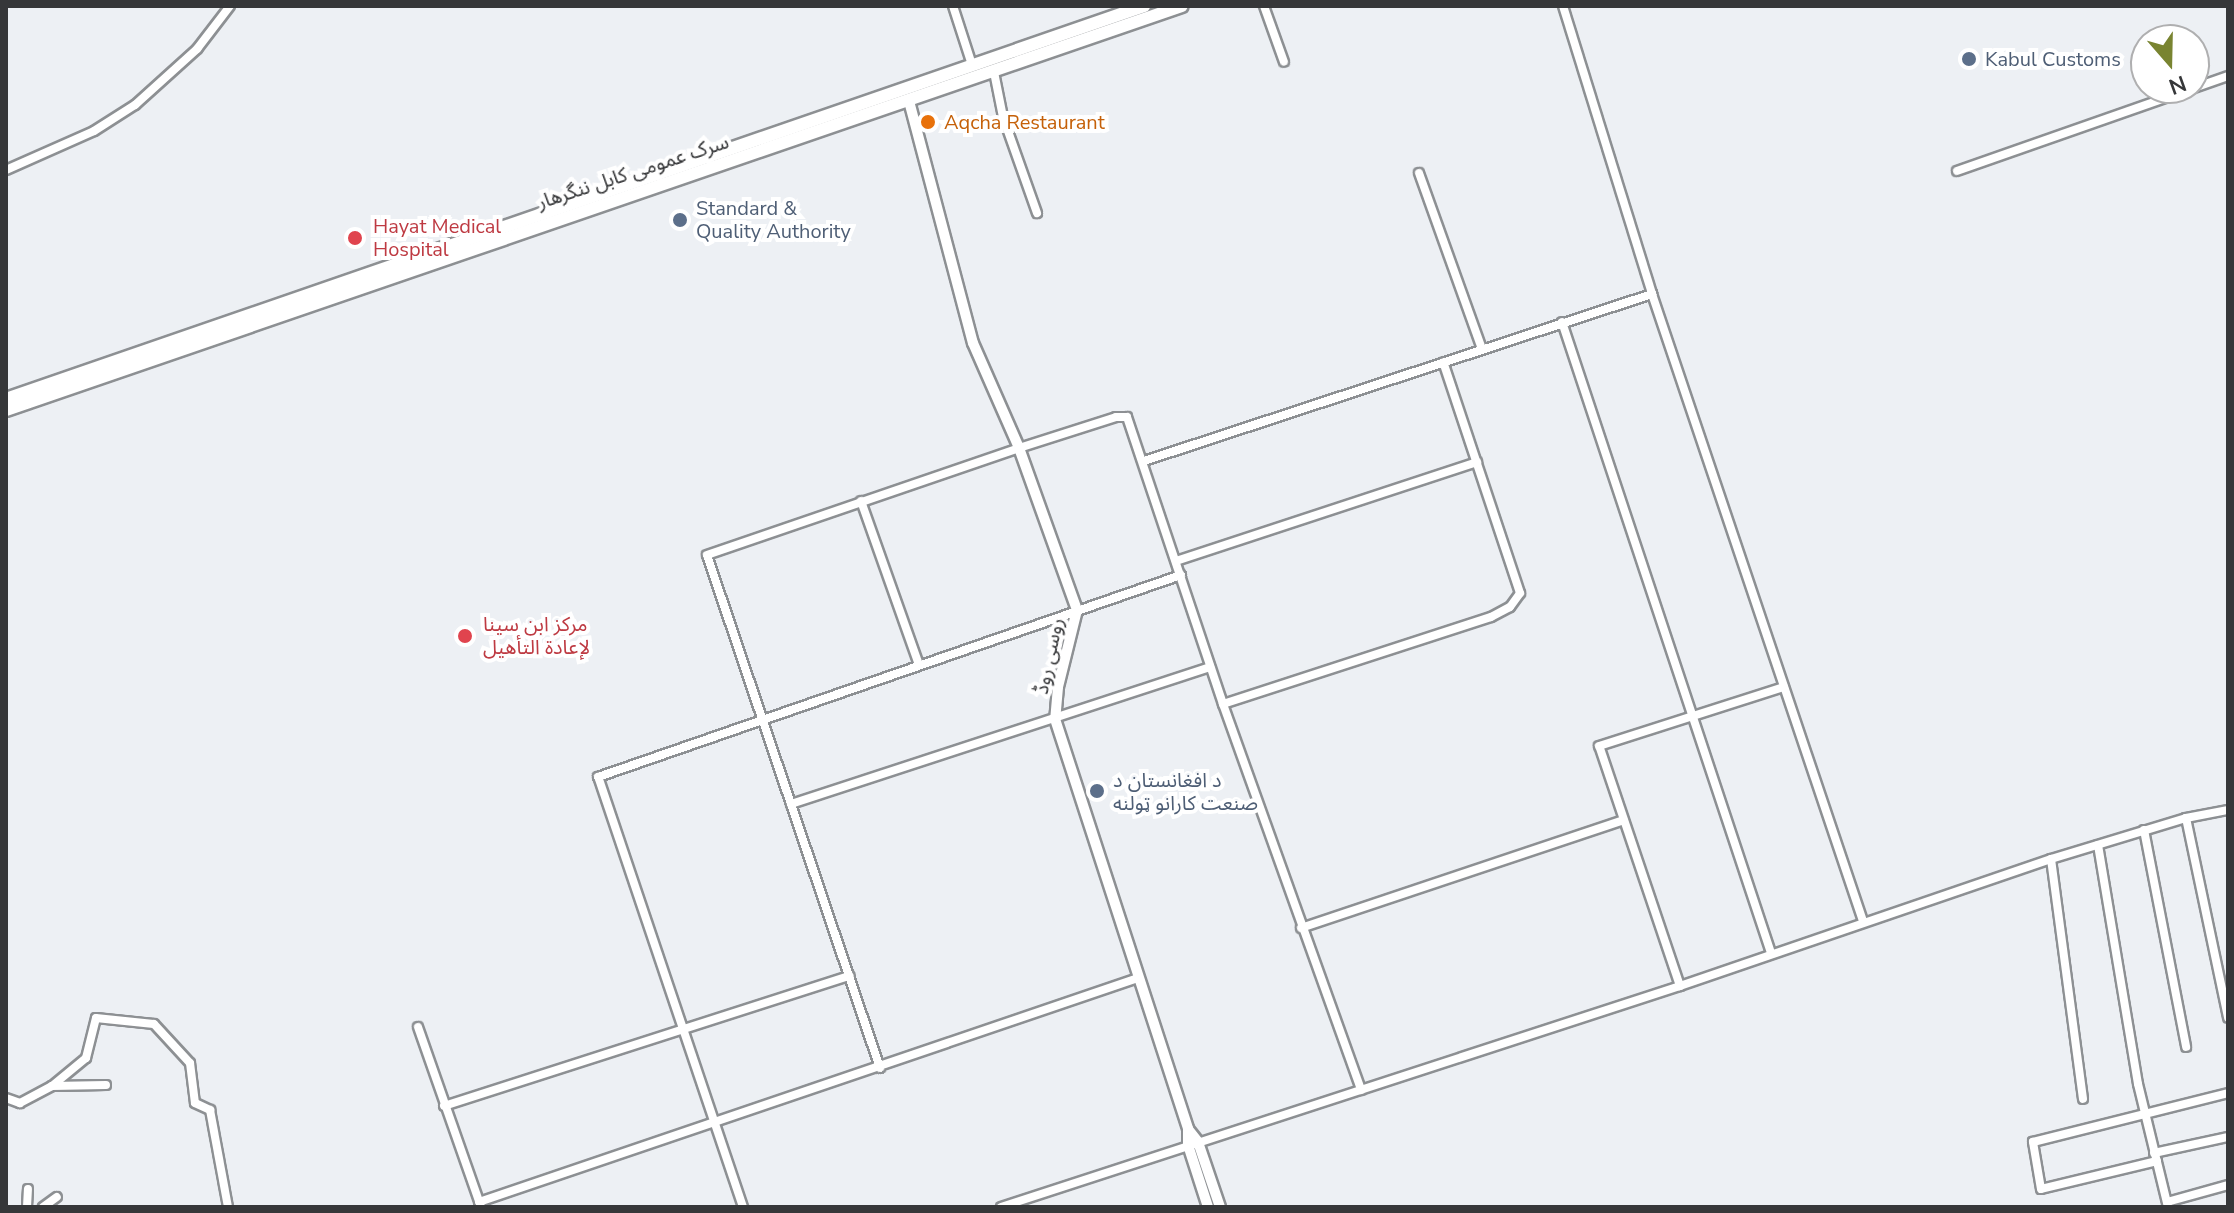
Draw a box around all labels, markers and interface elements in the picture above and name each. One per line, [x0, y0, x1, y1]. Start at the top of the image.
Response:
north arrow [2130, 24, 2210, 104]
place label: Kabul Customs [1985, 47, 2121, 71]
marker: Kabul Customs [1960, 50, 1978, 68]
text: N [2165, 68, 2190, 102]
place label: Aqcha Restaurant [944, 110, 1105, 134]
marker: Aqcha Restaurant [919, 113, 937, 131]
street label: سرک عمومی کابل ننگرهار [534, 130, 732, 214]
place label: Standard & Quality Authority [696, 196, 851, 243]
marker: Standard & Quality Authority [671, 211, 689, 229]
place label: Hayat Medical Hospital [373, 214, 501, 261]
marker: Hayat Medical Hospital [344, 227, 366, 249]
place label: مركز ابن سينا لإعادة التأهيل [483, 612, 590, 659]
street label: روسی روڈ [1029, 616, 1069, 696]
marker: مركز ابن سينا لإعادة التأهيل [454, 625, 476, 647]
place label: د افغانستان د صنعت کارانو ټولنه [1113, 768, 1258, 815]
marker: د افغانستان د صنعت کارانو ټولنه [1088, 782, 1106, 800]

